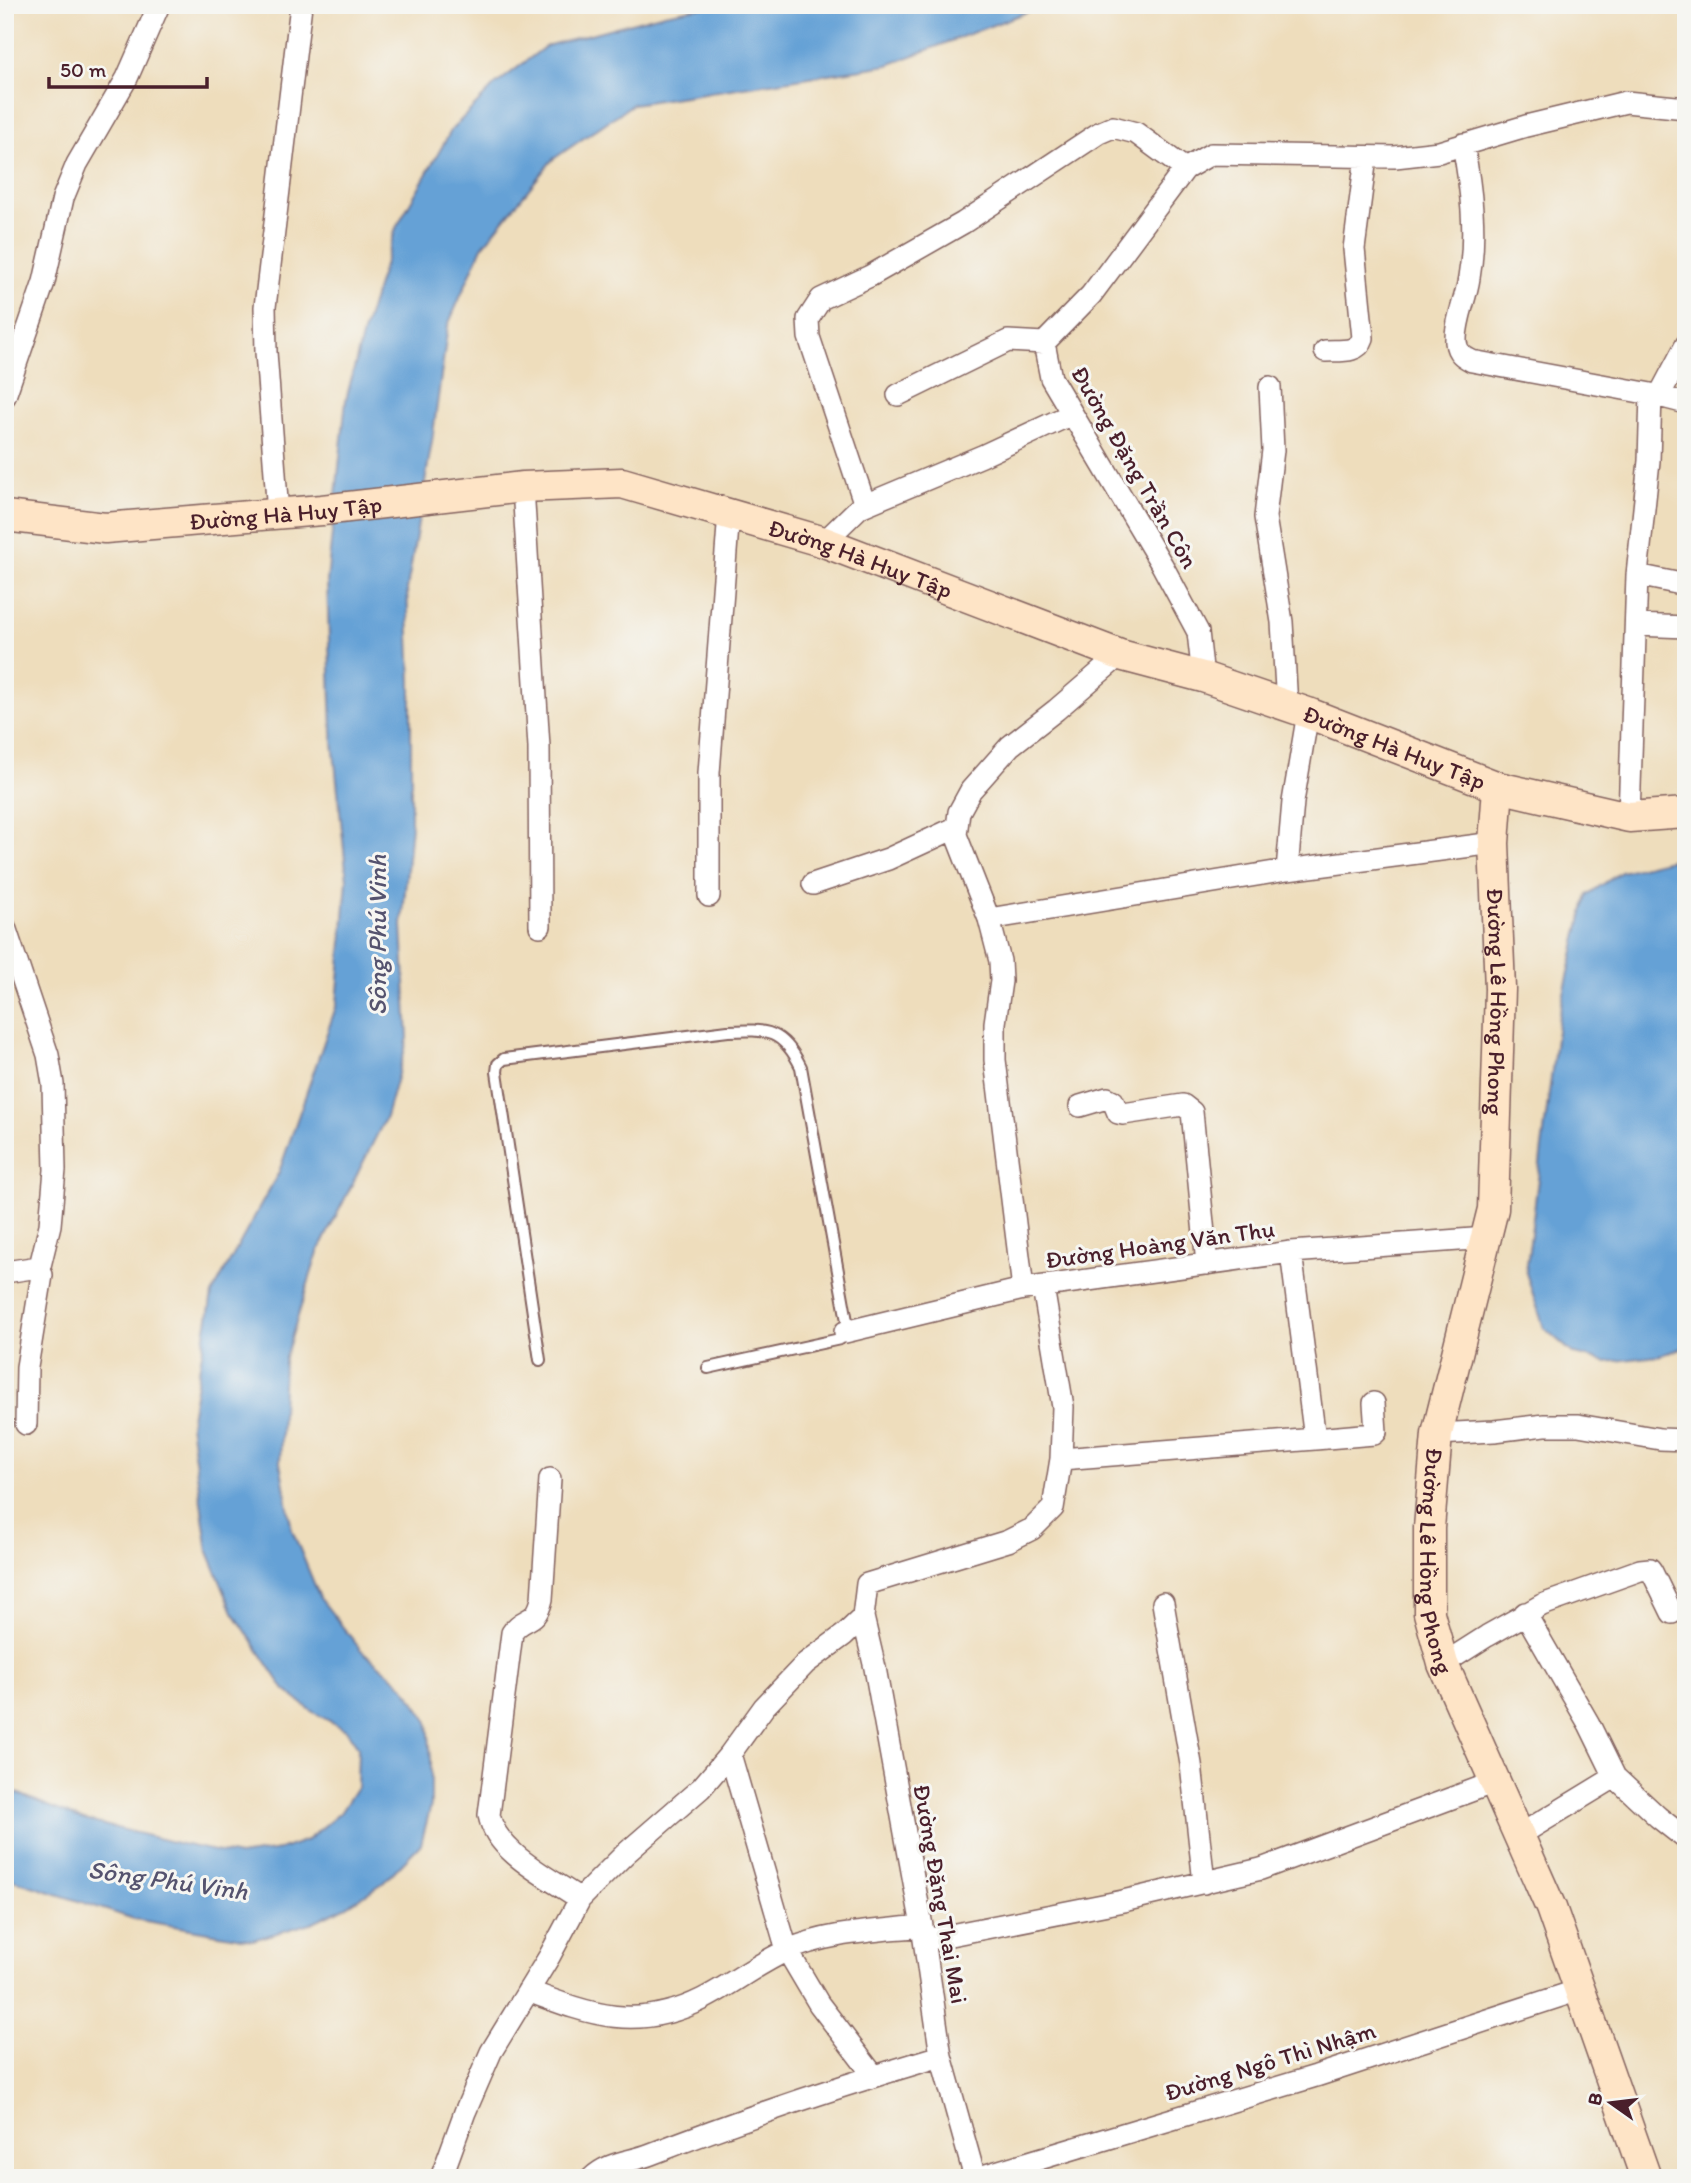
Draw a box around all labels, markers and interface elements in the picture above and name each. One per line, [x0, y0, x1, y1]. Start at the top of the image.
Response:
scale bar [49, 46, 206, 90]
text: 50 m [60, 57, 107, 82]
street label: Đường Đặng Trần Côn [1065, 361, 1205, 574]
street label: Đường Hà Huy Tập [188, 489, 384, 535]
street label: Đường Hà Huy Tập [765, 512, 957, 604]
street label: Đường Hà Huy Tập [1299, 698, 1490, 795]
water label: Sông Phú Vinh [361, 854, 393, 1015]
street label: Đường Lê Hồng Phong [1481, 887, 1515, 1117]
street label: Đường Hoàng Văn Thụ [1044, 1214, 1276, 1274]
street label: Đường Lê Hồng Phong [1414, 1447, 1460, 1679]
street label: Đường Đặng Thai Mai [907, 1782, 975, 2006]
water label: Sông Phú Vinh [86, 1853, 250, 1907]
street label: Đường Ngô Thì Nhậm [1161, 2015, 1379, 2107]
north arrow [1576, 2068, 1646, 2138]
text: B [1582, 2090, 1608, 2108]

